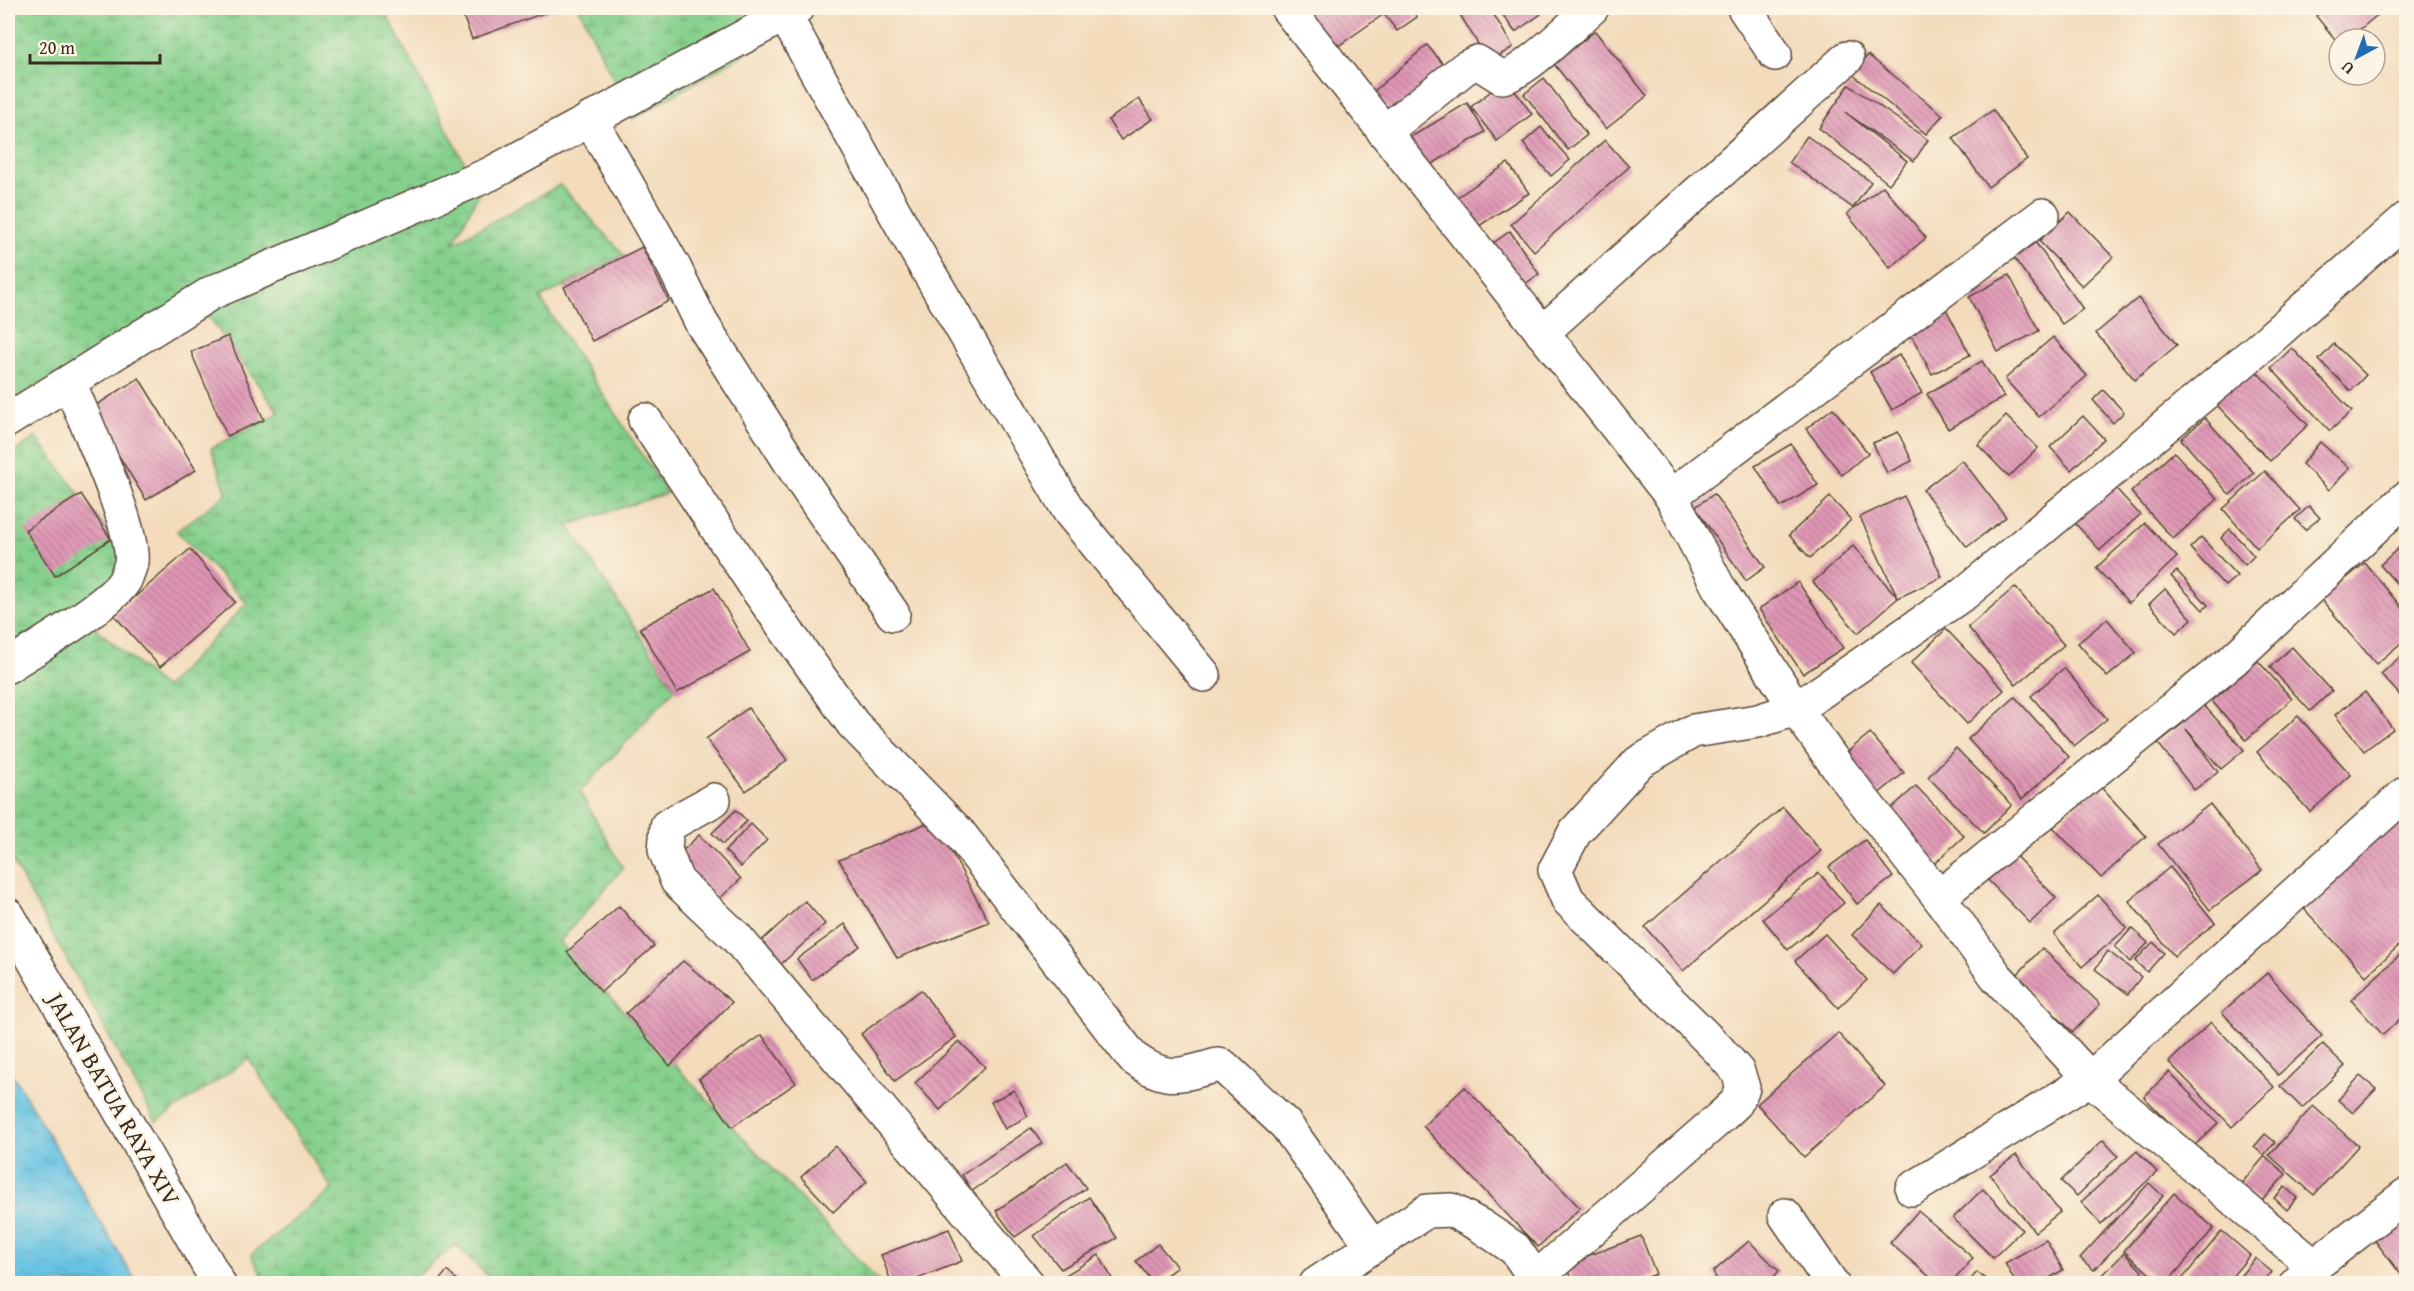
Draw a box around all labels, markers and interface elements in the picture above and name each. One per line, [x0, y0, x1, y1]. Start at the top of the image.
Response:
scale bar [30, 27, 160, 65]
north arrow [2327, 27, 2387, 87]
text: 20 m [39, 34, 75, 61]
text: U [2335, 56, 2359, 81]
street label: JALAN BATUA RAYA XIV [37, 983, 190, 1212]

